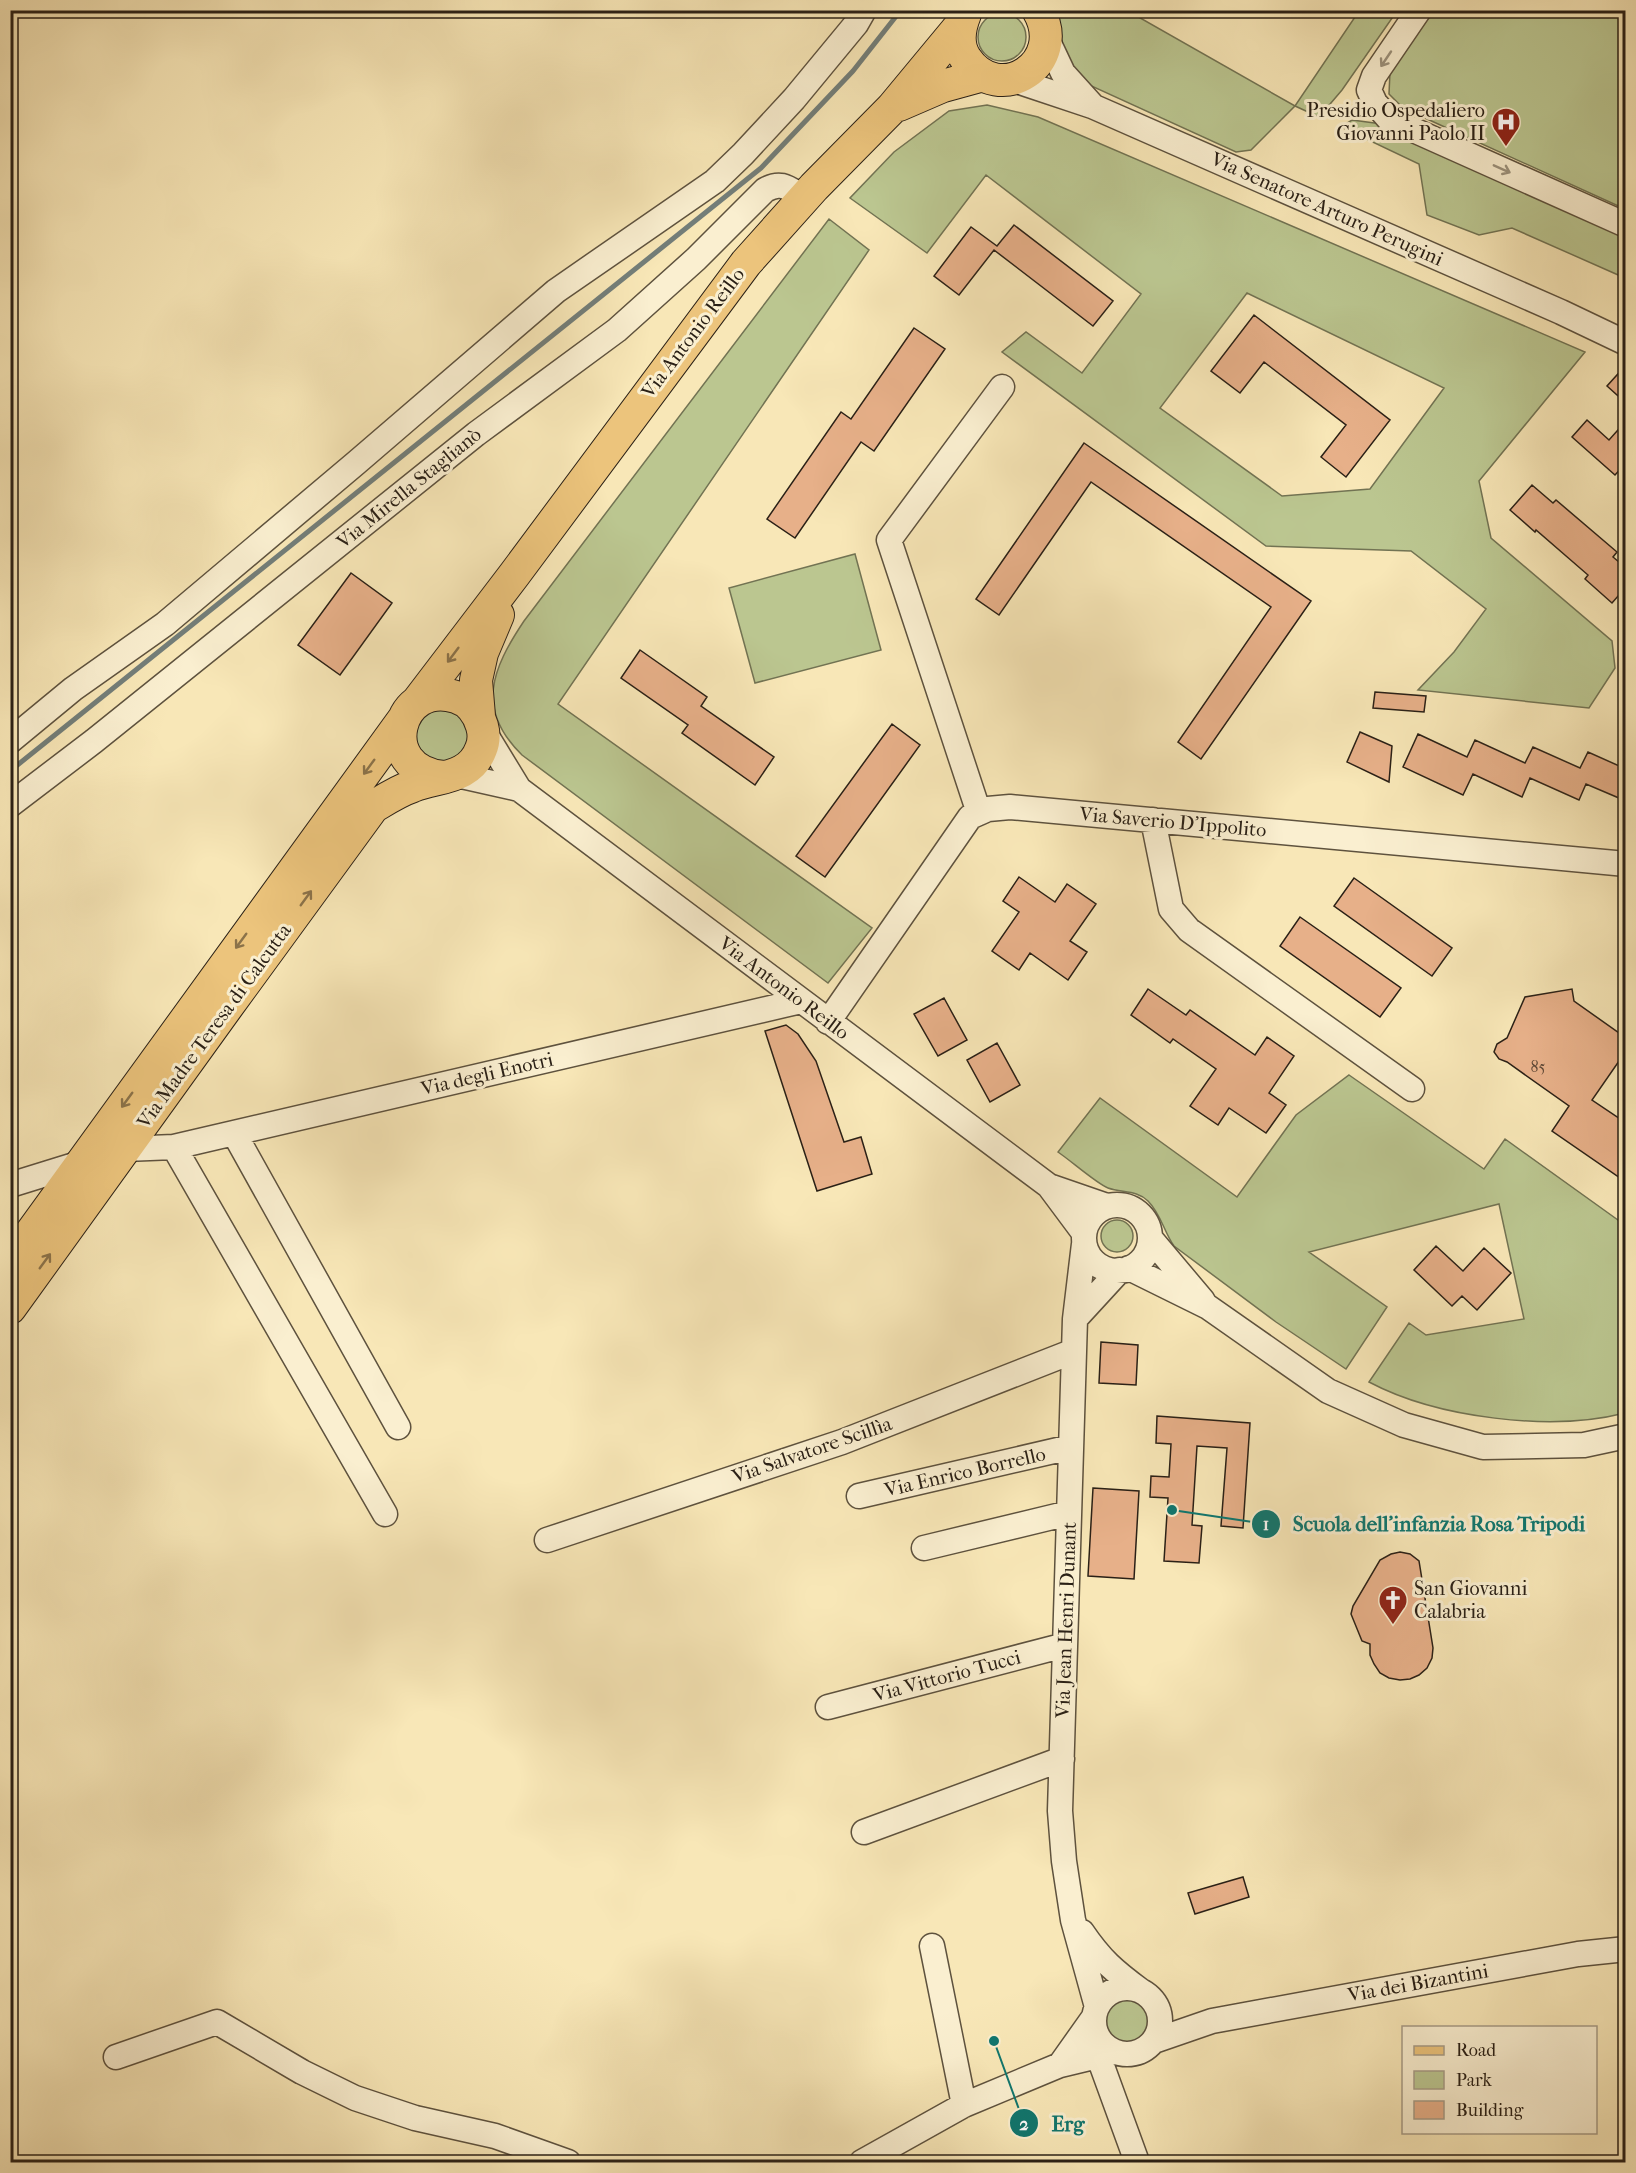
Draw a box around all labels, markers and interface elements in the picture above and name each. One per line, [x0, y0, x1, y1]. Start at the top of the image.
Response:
one-way arrow [1380, 50, 1392, 66]
place label: Presidio Ospedaliero Giovanni Paolo II [1307, 99, 1485, 145]
hospital icon: Presidio Ospedaliero Giovanni Paolo II [1490, 106, 1522, 148]
street label: Via Senatore Arturo Perugini [1206, 147, 1447, 271]
one-way arrow [1493, 164, 1511, 176]
street label: Via Antonio Reillo [636, 263, 749, 403]
street label: Via Mirella Staglianò [331, 423, 486, 554]
one-way arrow [447, 647, 460, 663]
one-way arrow [363, 759, 375, 775]
street label: Via Saverio D'Ippolito [1078, 802, 1267, 842]
one-way arrow [300, 891, 312, 907]
street label: Via Madre Teresa di Calcutta [131, 919, 296, 1134]
street label: Via Antonio Reillo [714, 931, 854, 1044]
one-way arrow [235, 933, 248, 949]
street label: Via degli Enotri [418, 1048, 555, 1101]
house number: 85 [1531, 1057, 1546, 1076]
one-way arrow [121, 1091, 133, 1107]
one-way arrow [38, 1253, 51, 1269]
street label: Via Salvatore Scillìa [728, 1412, 896, 1488]
street label: Via Enrico Borrello [881, 1442, 1048, 1502]
callout: Scuola dell'infanzia Rosa Tripodi [1251, 1505, 1597, 1544]
text: Scuola dell'infanzia Rosa Tripodi [1293, 1512, 1586, 1536]
text: 1 [1263, 1514, 1269, 1535]
street label: Via Jean Henri Dunant [1051, 1521, 1081, 1720]
place label: San Giovanni Calabria [1414, 1577, 1527, 1623]
church icon: San Giovanni Calabria [1377, 1584, 1409, 1626]
street label: Via Vittorio Tucci [870, 1645, 1023, 1707]
street label: Via dei Bizantini [1345, 1959, 1490, 2007]
legend [1402, 2026, 1597, 2134]
text: Road [1456, 2040, 1496, 2061]
text: Park [1456, 2070, 1493, 2091]
text: Building [1456, 2100, 1524, 2121]
callout: Erg [1009, 2104, 1096, 2143]
text: Erg [1052, 2112, 1085, 2136]
text: 2 [1019, 2114, 1029, 2135]

